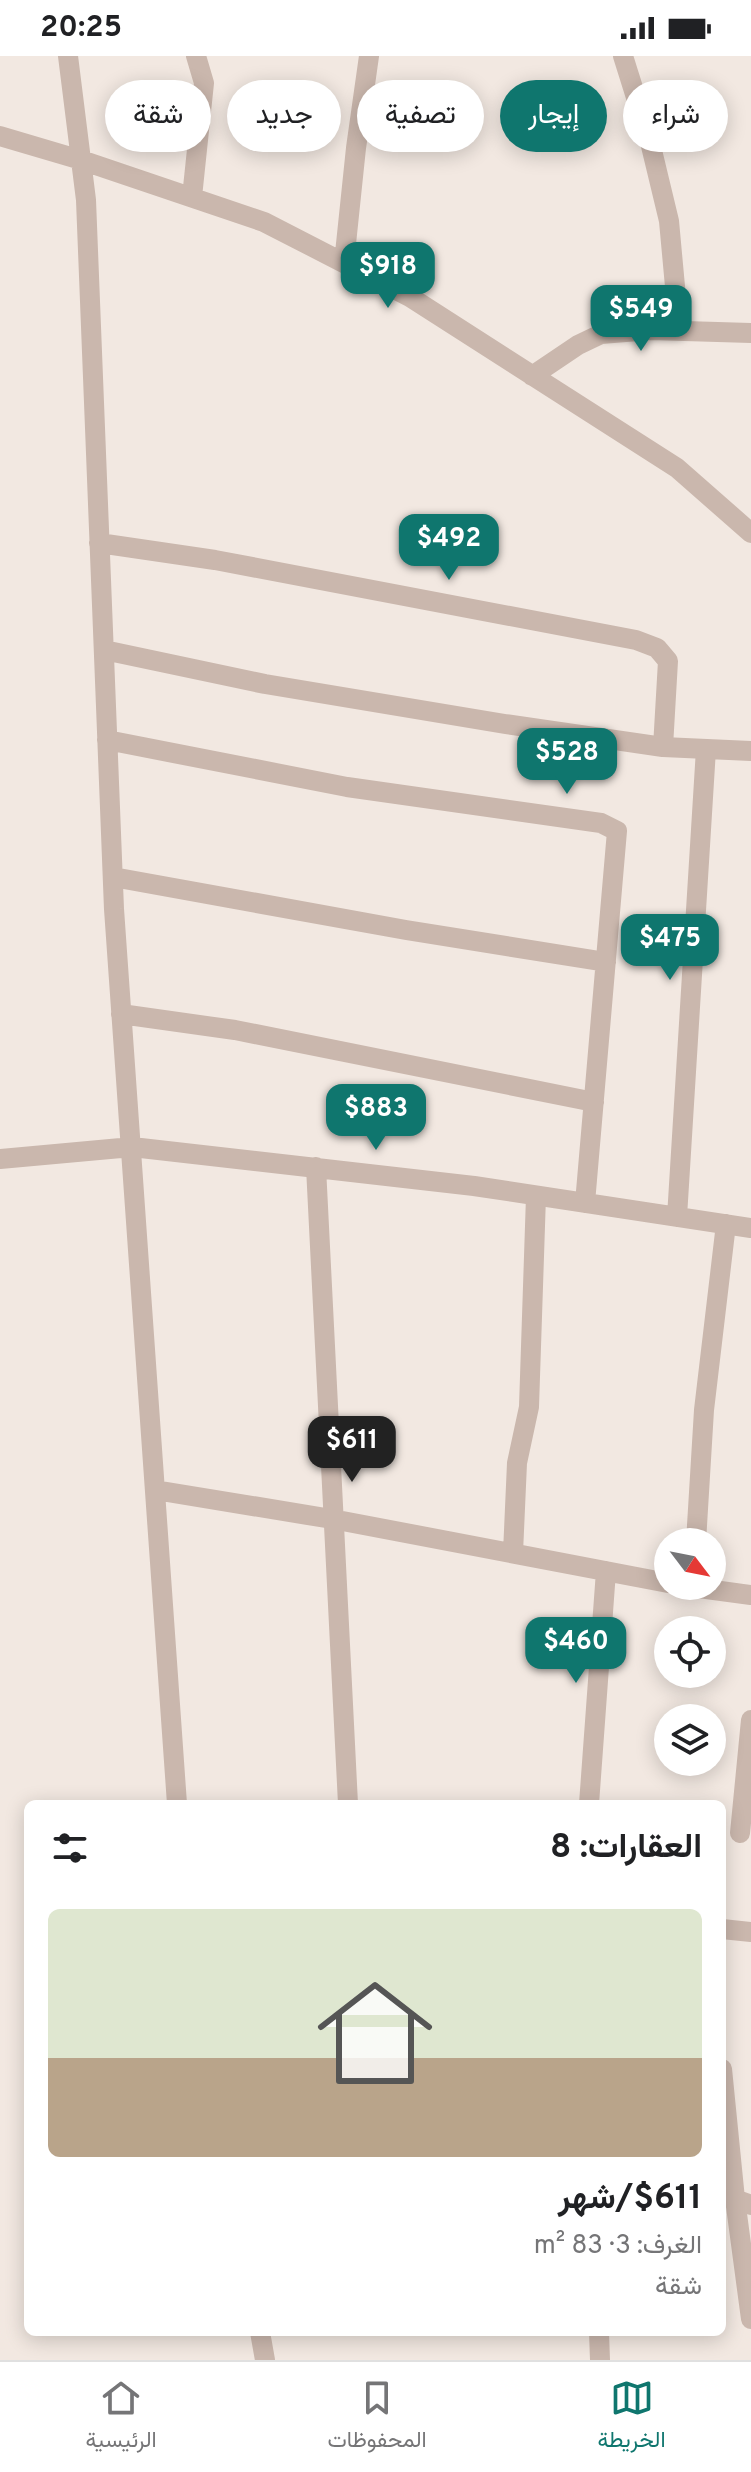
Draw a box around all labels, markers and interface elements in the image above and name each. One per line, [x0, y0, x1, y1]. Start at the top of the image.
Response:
text: 20:25 [40, 10, 122, 47]
chip: شقة [105, 80, 211, 152]
chip: جديد [227, 80, 341, 152]
chip: تصفية [357, 80, 484, 152]
chip: إيجار [500, 80, 607, 152]
chip: شراء [623, 80, 728, 152]
pin: $918 [341, 242, 435, 310]
text: $918 [359, 251, 417, 284]
pin: $549 [594, 285, 688, 353]
text: $549 [609, 294, 673, 327]
pin: $492 [402, 514, 496, 582]
text: $492 [417, 523, 481, 556]
pin: $528 [520, 728, 614, 796]
text: $528 [535, 737, 599, 770]
pin: $475 [623, 914, 717, 982]
text: $475 [639, 923, 701, 956]
pin: $883 [329, 1084, 423, 1152]
text: $883 [344, 1093, 408, 1126]
pin: $611 [305, 1416, 399, 1484]
text: $611 [326, 1425, 378, 1458]
north arrow [654, 1528, 726, 1600]
map controls [654, 1528, 726, 1776]
button: locate [654, 1616, 726, 1688]
pin: $460 [529, 1617, 623, 1685]
text: $460 [543, 1626, 609, 1659]
button: layers [654, 1704, 726, 1776]
icon: filters [48, 1826, 92, 1870]
text: العقارات: 8 [550, 1827, 702, 1870]
icon: home [303, 1961, 447, 2105]
text: $611/شهر [558, 2178, 702, 2221]
text: الغرف: 3 · 83 m² [534, 2230, 702, 2263]
text: شقة [655, 2271, 702, 2304]
tab: الرئيسية [85, 2376, 157, 2459]
tab: المحفوظات [327, 2376, 427, 2459]
tab: الخريطة [598, 2376, 666, 2459]

